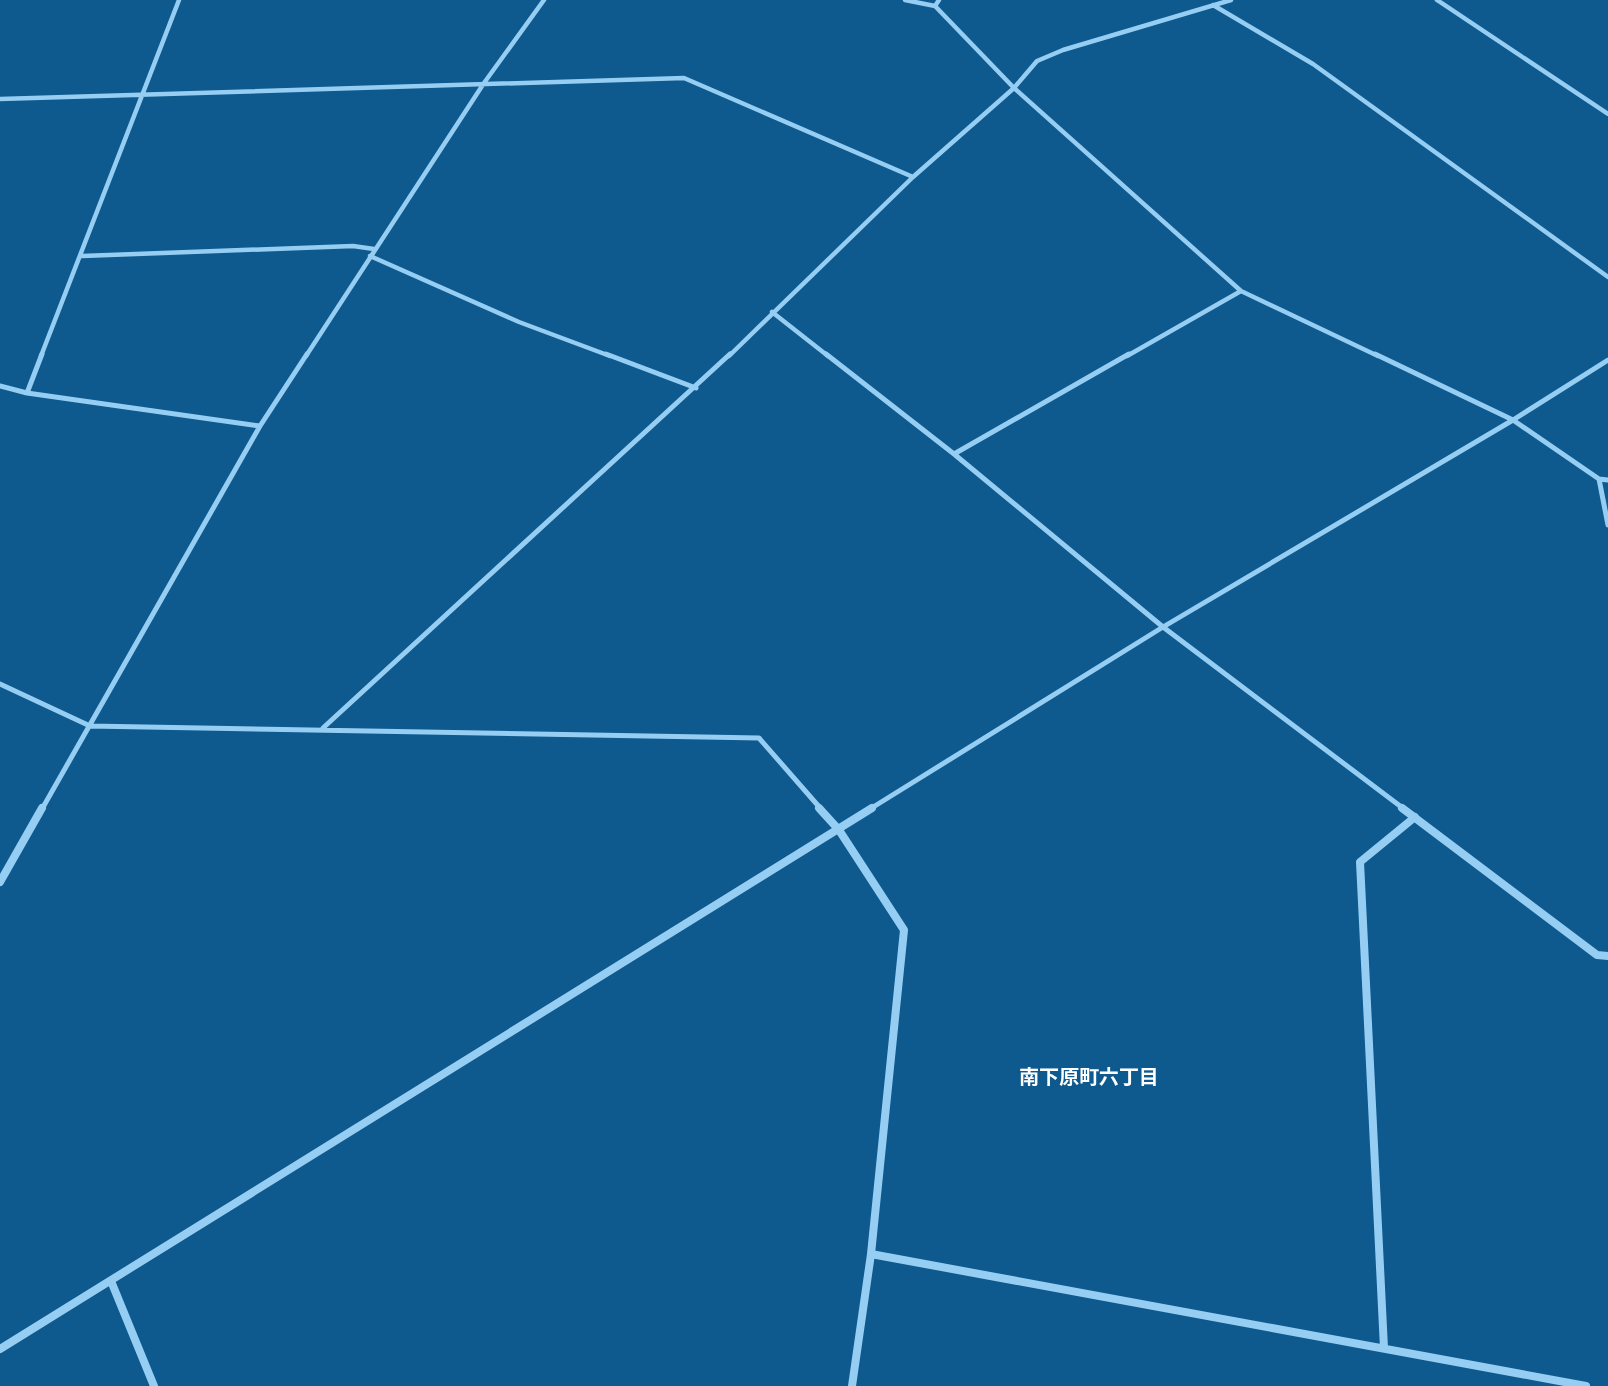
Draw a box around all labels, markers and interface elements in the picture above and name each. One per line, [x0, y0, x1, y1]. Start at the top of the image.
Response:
district label: 南下原町六丁目 [1019, 1064, 1159, 1088]

